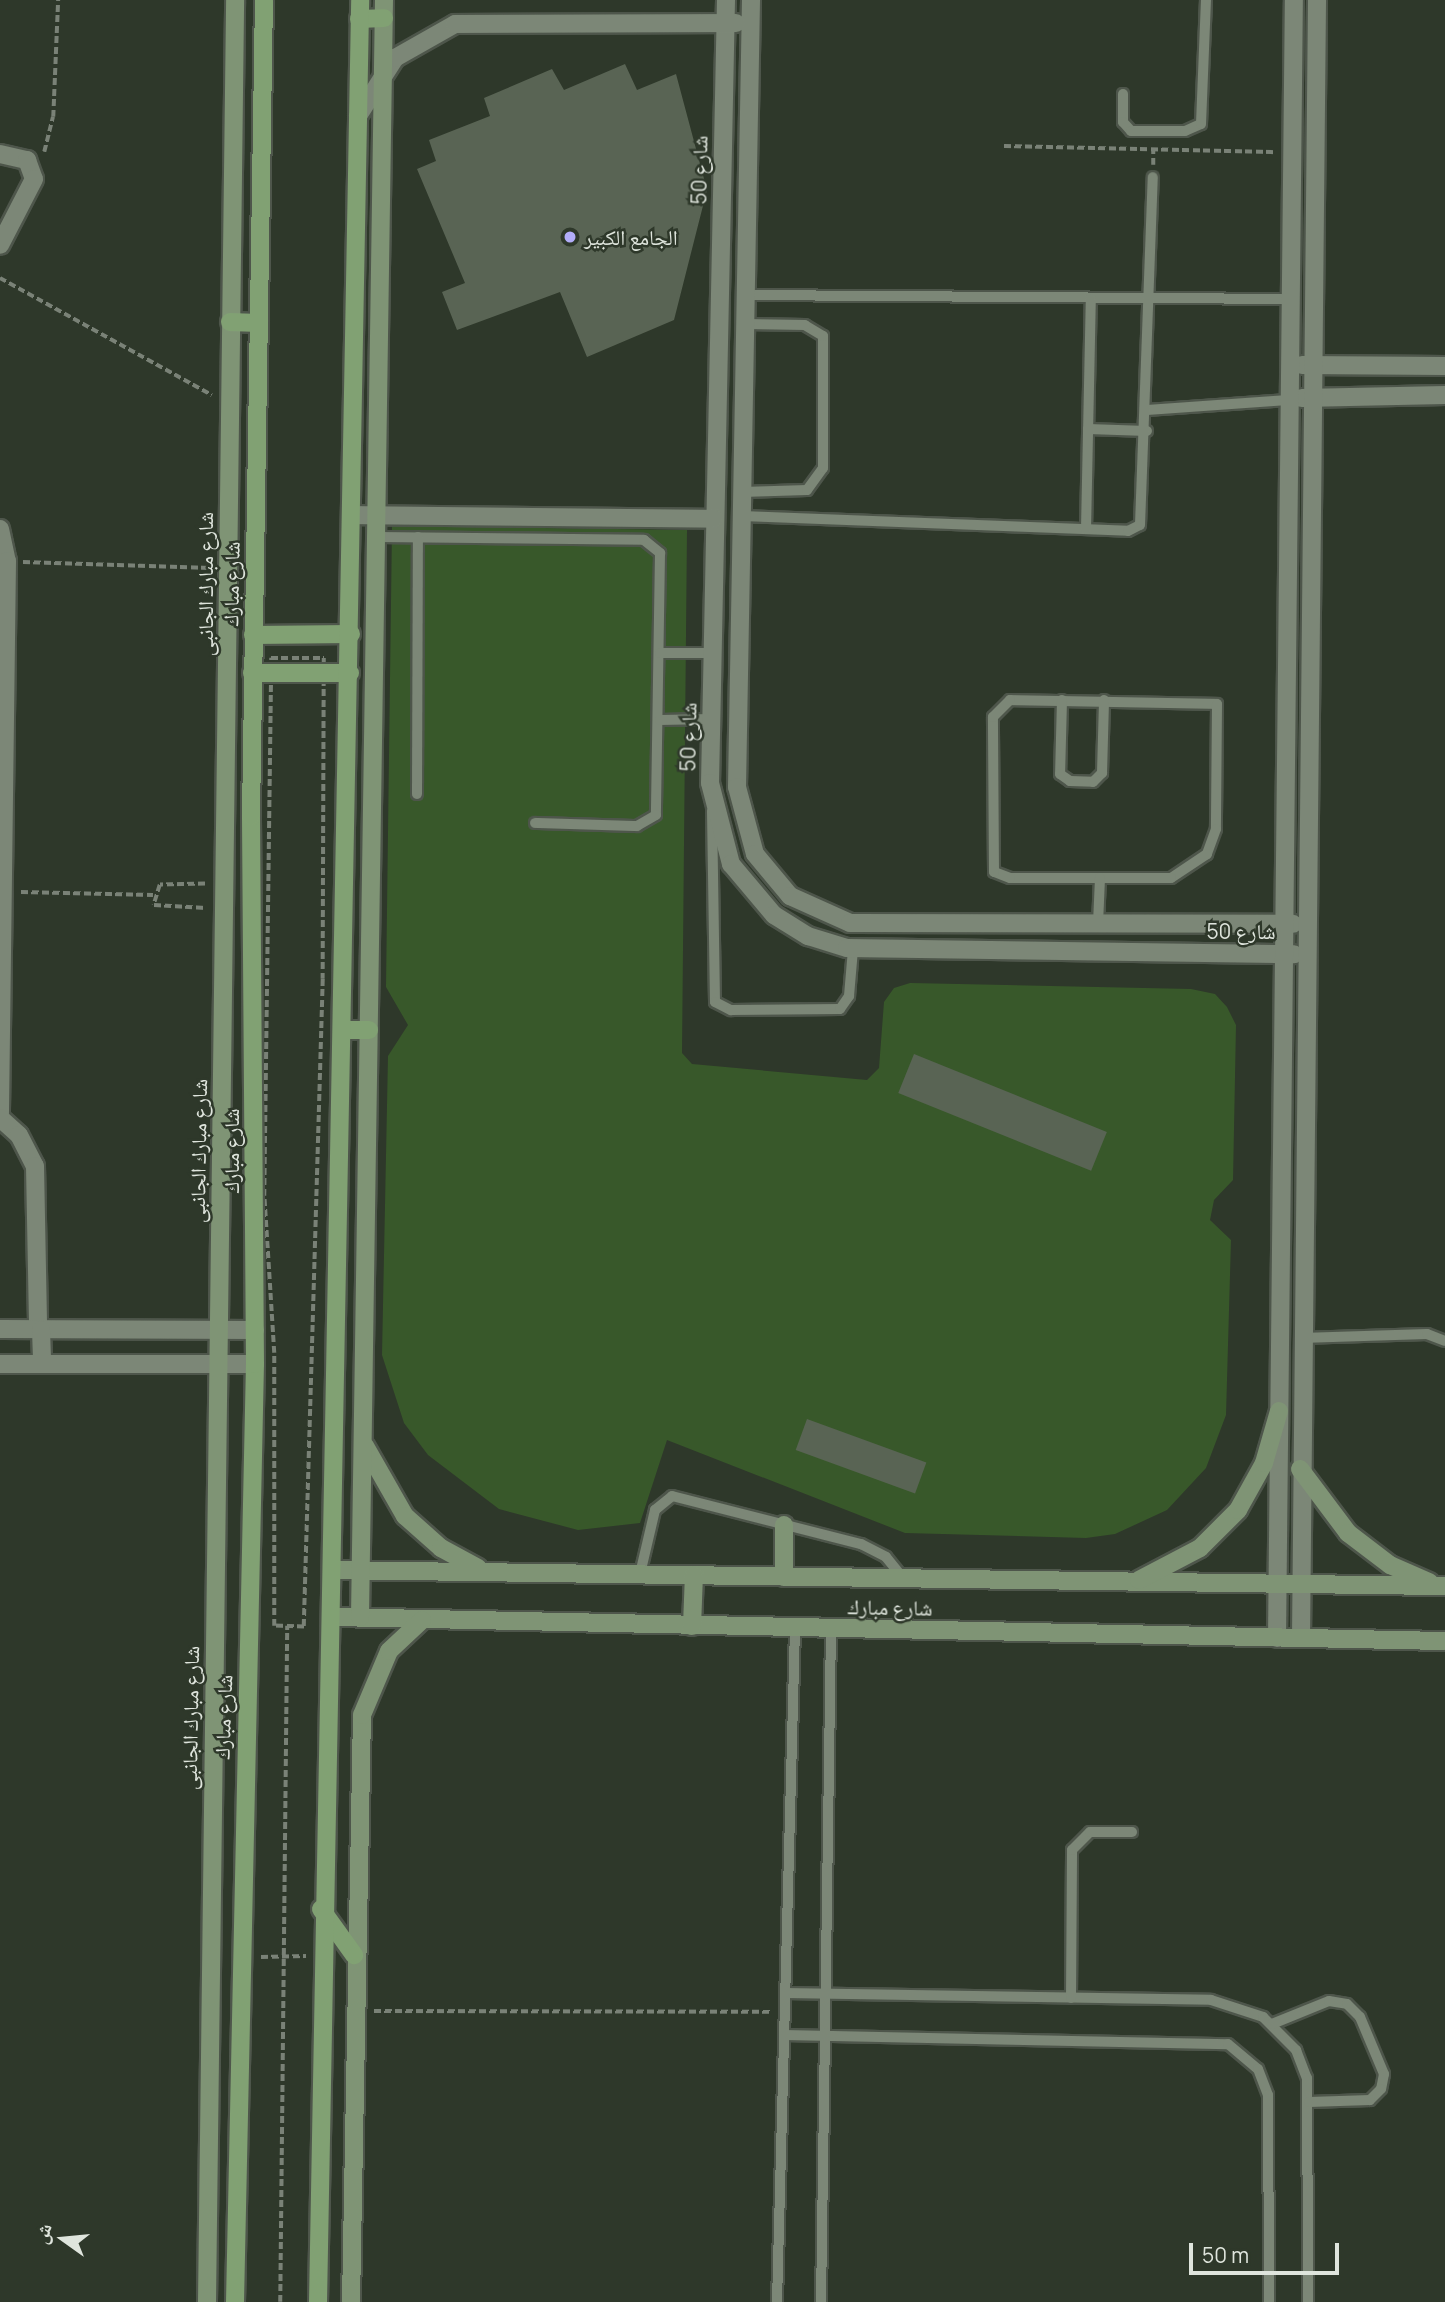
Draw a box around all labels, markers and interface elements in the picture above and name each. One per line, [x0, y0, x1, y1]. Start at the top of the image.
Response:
street label: شارع 50 [686, 135, 712, 205]
place label: الجامع الكبير [584, 224, 678, 250]
marker: الجامع الكبير [562, 229, 578, 245]
street label: شارع مبارك الجانبى [192, 512, 218, 656]
street label: شارع مبارك [218, 541, 244, 627]
street label: شارع 50 [675, 702, 701, 772]
street label: شارع 50 [1206, 918, 1276, 944]
street label: شارع مبارك الجانبى [184, 1079, 212, 1223]
street label: شارع مبارك [218, 1109, 244, 1193]
street label: شارع مبارك [847, 1594, 933, 1620]
street label: شارع مبارك الجانبى [176, 1646, 204, 1790]
street label: شارع مبارك [209, 1674, 237, 1760]
north arrow [28, 2204, 98, 2274]
text: ش [28, 2220, 58, 2247]
scale bar [1193, 2228, 1344, 2272]
text: 50 m [1202, 2241, 1249, 2269]

